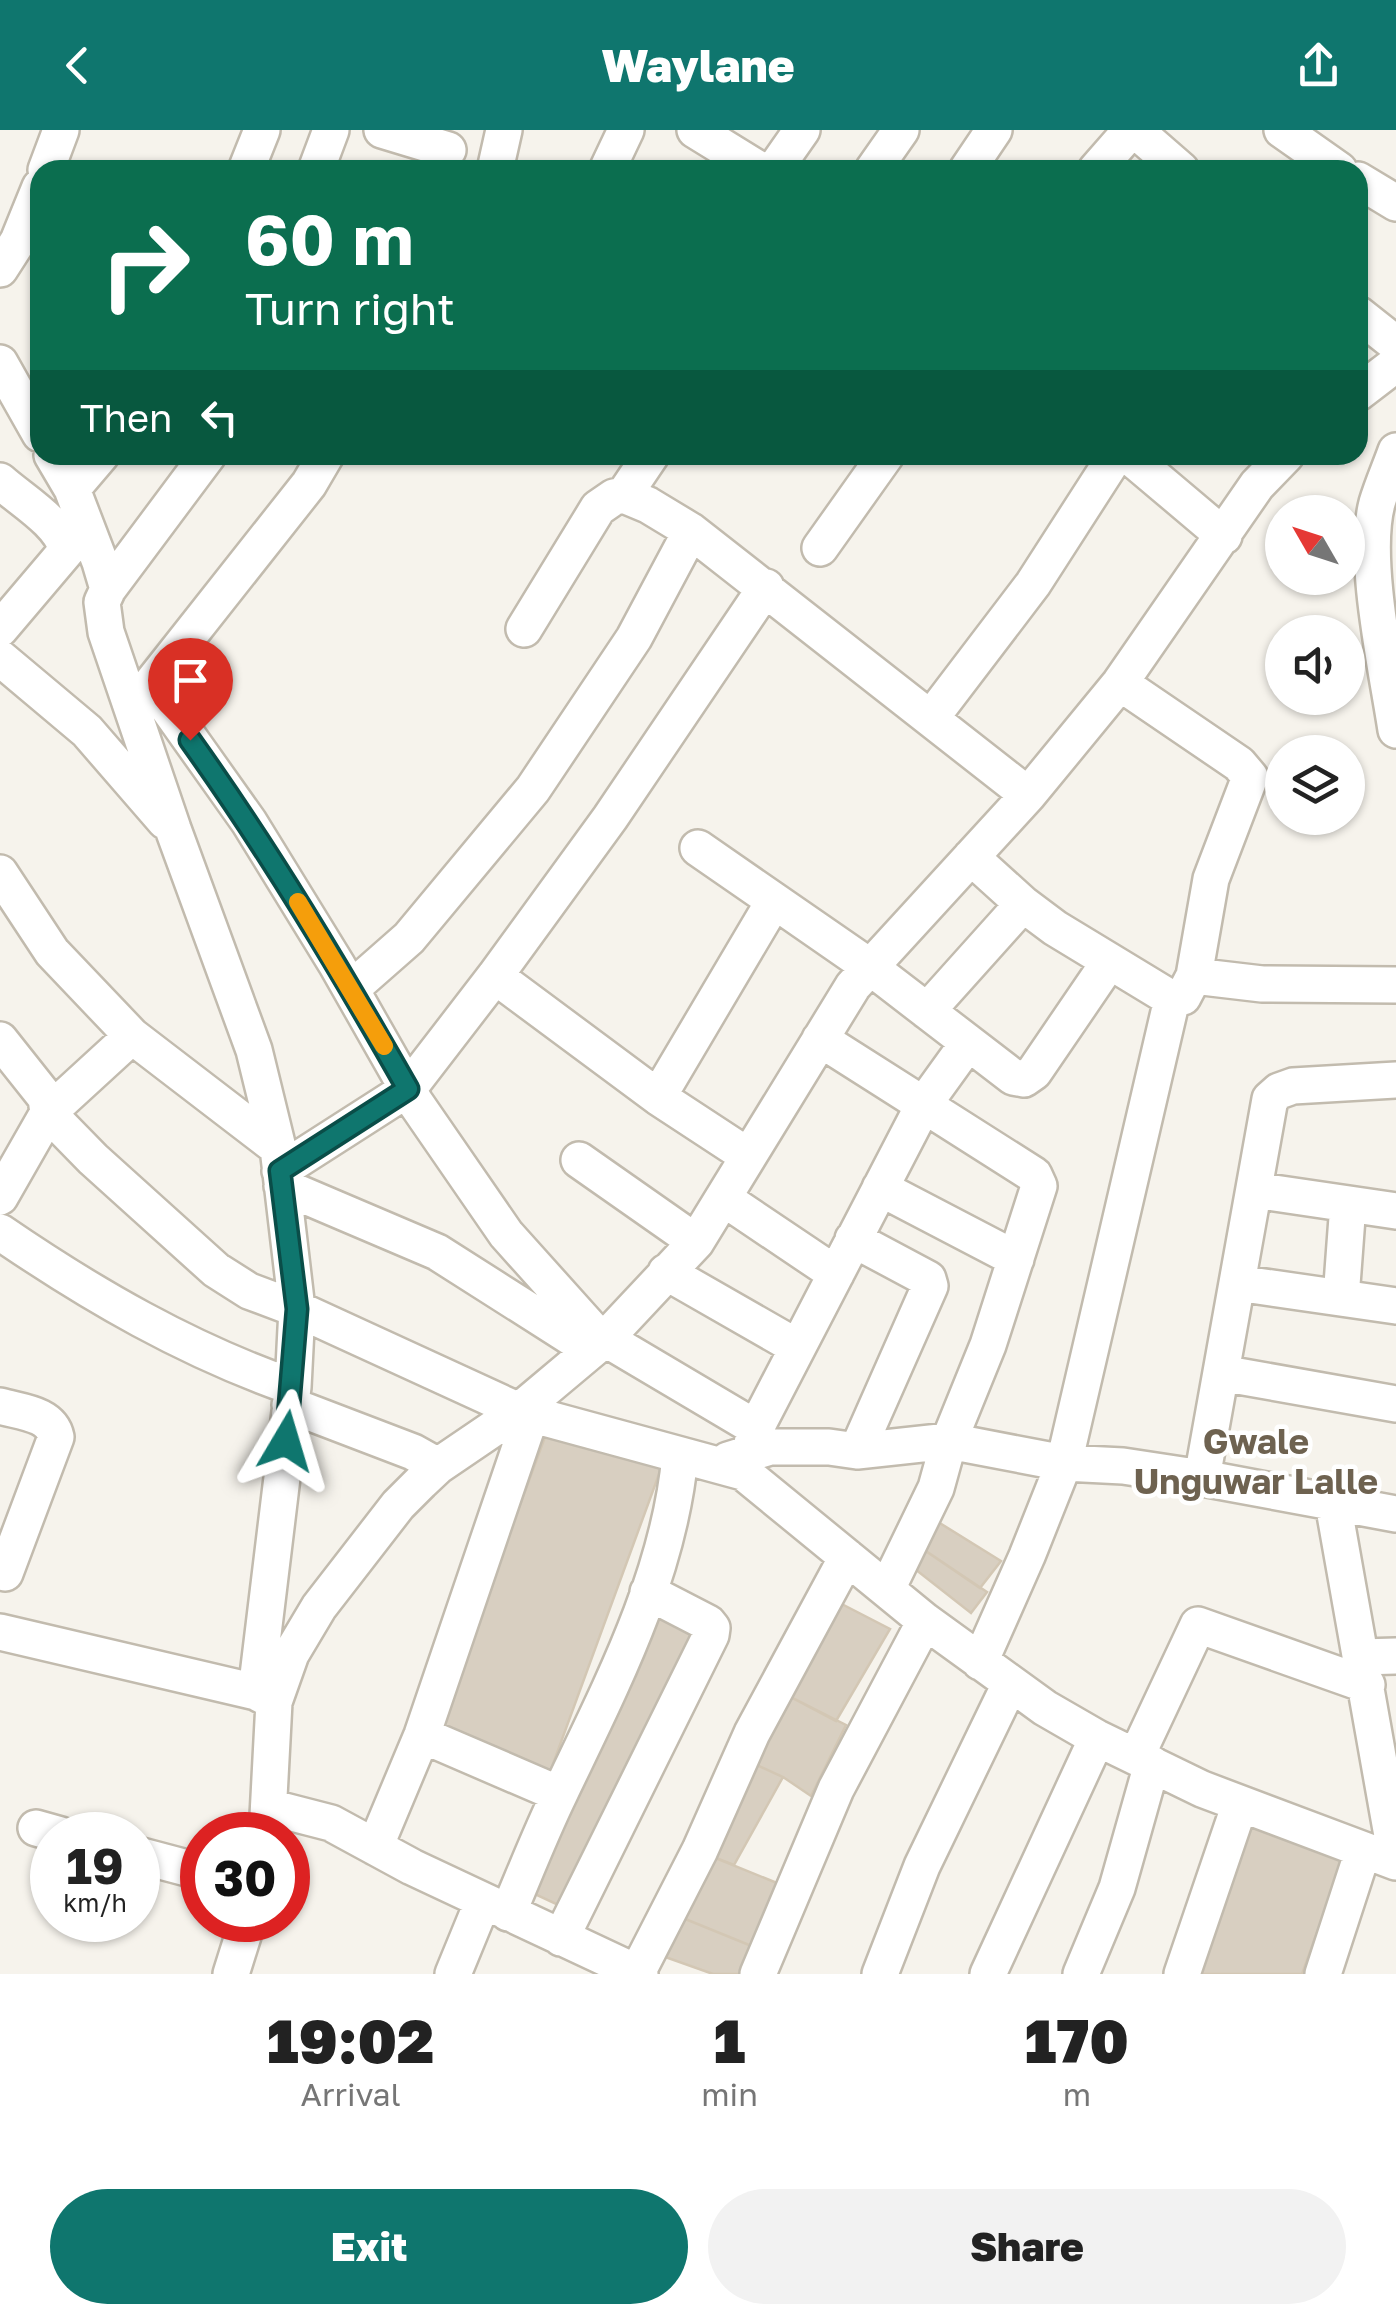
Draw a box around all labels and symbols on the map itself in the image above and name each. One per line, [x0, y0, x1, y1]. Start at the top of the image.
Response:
north arrow [1265, 495, 1365, 595]
pin [148, 638, 233, 741]
position arrow [234, 1389, 338, 1493]
district label: Gwale Unguwar Lalle [1134, 1420, 1378, 1502]
speed limit sign: 30 [180, 1812, 310, 1942]

